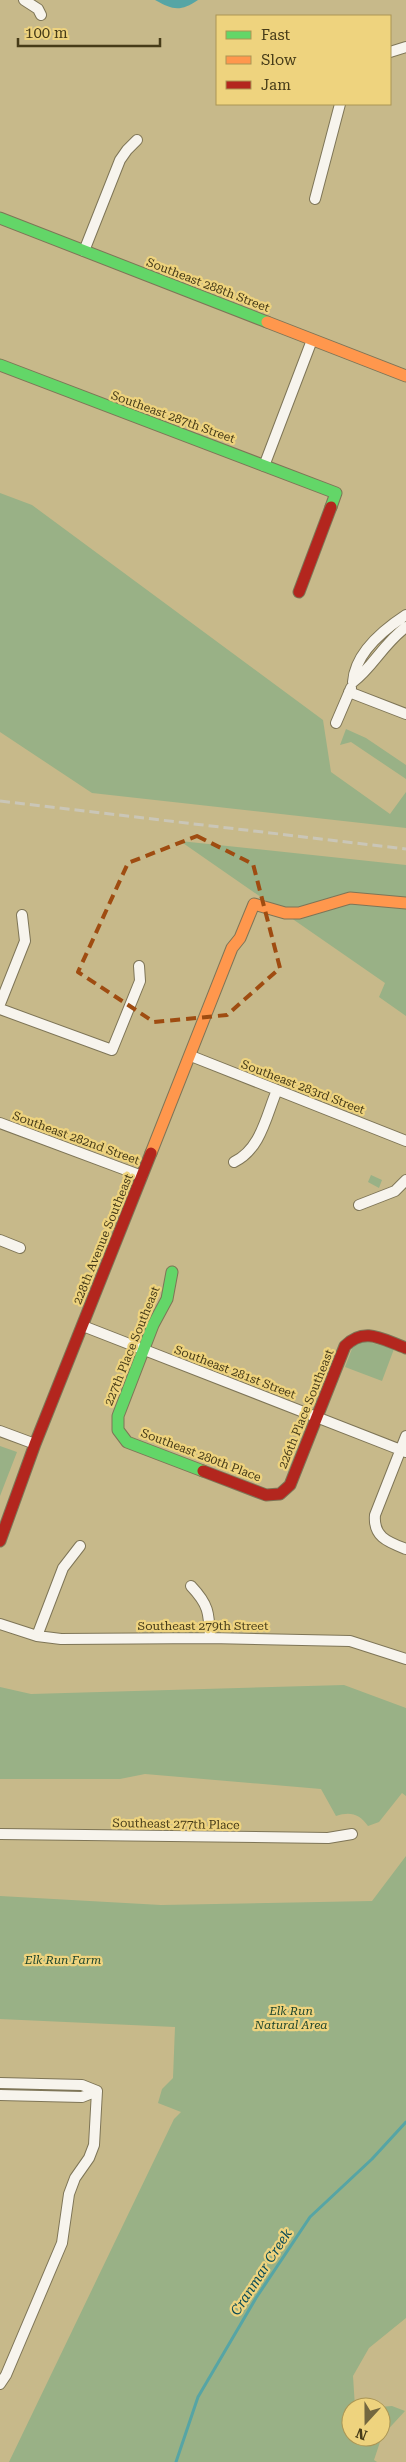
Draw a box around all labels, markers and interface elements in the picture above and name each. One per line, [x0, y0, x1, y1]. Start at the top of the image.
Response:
scale bar [18, 15, 160, 47]
legend [216, 15, 391, 105]
text: 100 m [25, 24, 68, 42]
text: Fast [261, 26, 291, 44]
text: Slow [261, 51, 297, 69]
text: Jam [261, 76, 291, 94]
street label: Southeast 288th Street [144, 255, 272, 315]
street label: Southeast 287th Street [109, 388, 237, 446]
street label: Southeast 283rd Street [239, 1057, 367, 1117]
street label: Southeast 282nd Street [11, 1109, 142, 1168]
street label: 228th Avenue Southeast [70, 1171, 136, 1306]
street label: 227th Place Southeast [102, 1284, 163, 1408]
street label: Southeast 281st Street [172, 1342, 298, 1402]
street label: 226th Place Southeast [276, 1347, 337, 1471]
street label: Southeast 280th Place [139, 1426, 263, 1485]
street label: Southeast 279th Street [138, 1619, 269, 1633]
street label: Southeast 277th Place [112, 1816, 240, 1832]
park label: Elk Run Farm [24, 1953, 102, 1967]
park label: Elk Run Natural Area [253, 2004, 328, 2032]
water label: Cranmar Creek [227, 2226, 295, 2318]
north arrow [341, 2397, 391, 2447]
text: N [353, 2425, 369, 2444]

